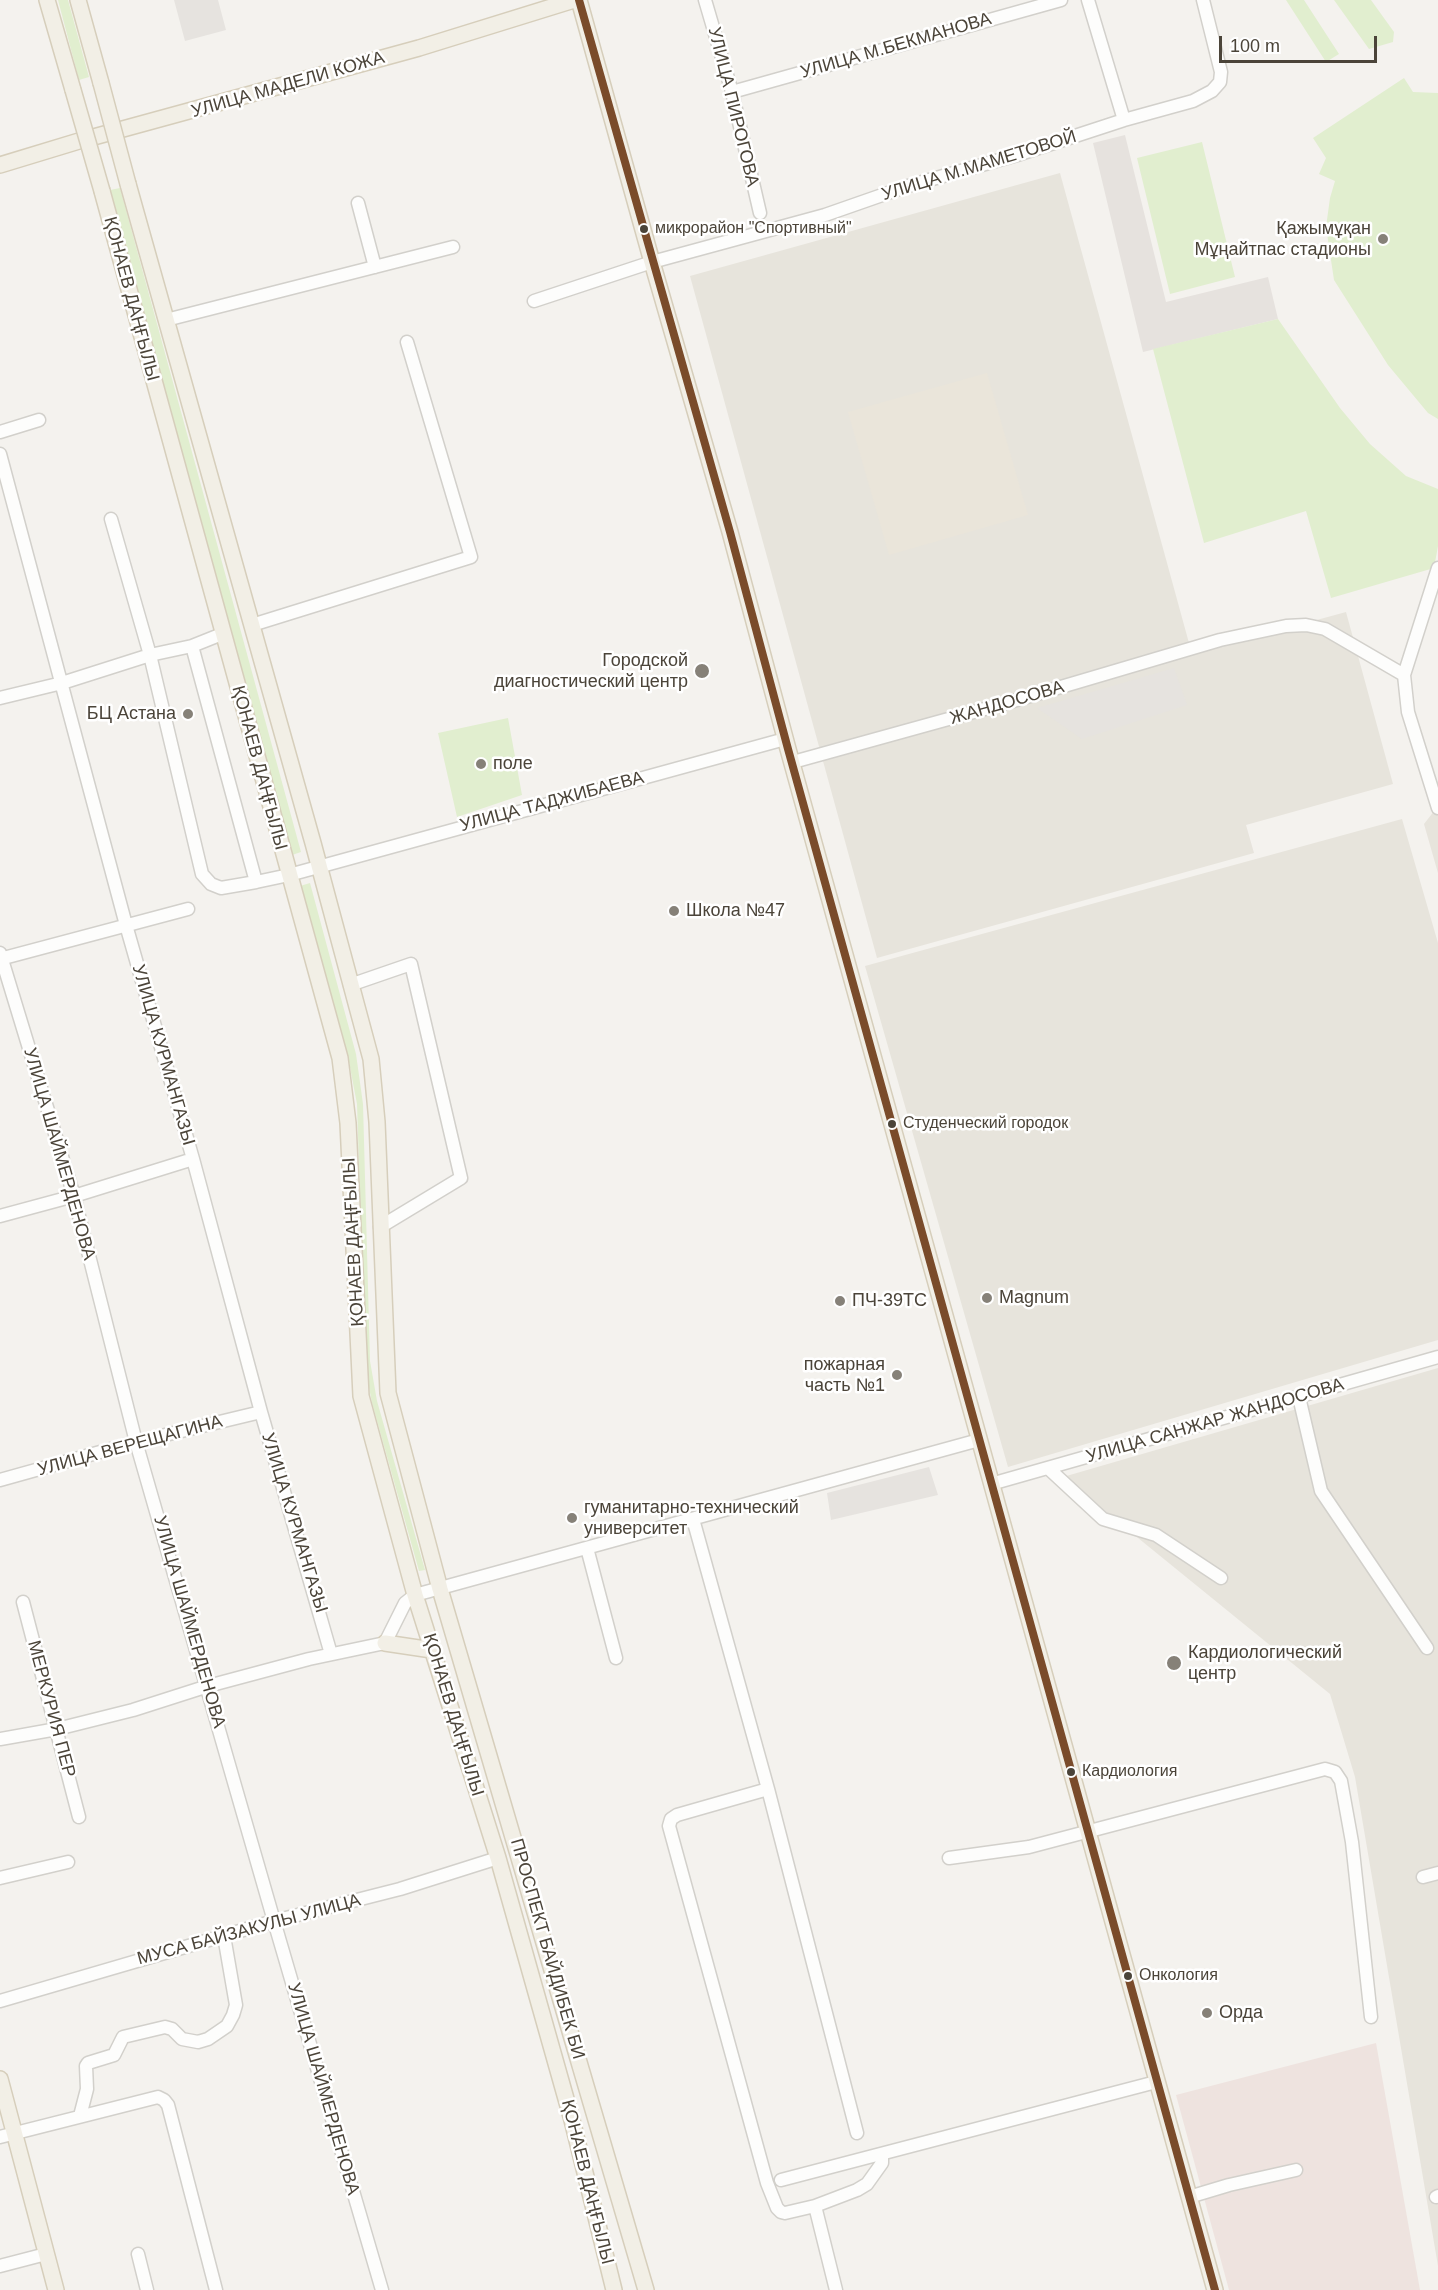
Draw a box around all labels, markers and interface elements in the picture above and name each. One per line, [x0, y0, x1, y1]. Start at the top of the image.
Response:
street label: УЛИЦА М.БЕКМАНОВА [798, 8, 994, 84]
scale bar [1222, 24, 1380, 62]
street label: УЛИЦА ПИРОГОВА [703, 25, 763, 189]
text: 100 m [1230, 36, 1280, 56]
street label: УЛИЦА МАДЕЛИ КОЖА [189, 47, 387, 123]
street label: УЛИЦА М.МАМЕТОВОЙ [879, 126, 1079, 206]
street label: ҚОНАЕВ ДАҢҒЫЛЫ [99, 215, 163, 383]
place label: Қажымұқан Мұңайтпас стадионы [1194, 218, 1371, 260]
place label: микрорайон "Спортивный" [655, 219, 852, 239]
marker: микрорайон "Спортивный" [638, 223, 650, 235]
marker: Қажымұқан Мұңайтпас стадионы [1376, 232, 1390, 246]
place label: Городской диагностический центр [494, 650, 688, 692]
marker: Городской диагностический центр [693, 662, 711, 680]
street label: ЖАНДОСОВА [947, 676, 1067, 730]
street label: ҚОНАЕВ ДАҢҒЫЛЫ [227, 684, 291, 852]
place label: БЦ Астана [87, 703, 176, 725]
marker: БЦ Астана [181, 707, 195, 721]
place label: поле [493, 753, 533, 775]
marker: поле [474, 757, 488, 771]
street label: УЛИЦА ТАДЖИБАЕВА [458, 767, 646, 837]
place label: Школа №47 [686, 900, 785, 922]
marker: Школа №47 [667, 904, 681, 918]
street label: УЛИЦА КУРМАНГАЗЫ [127, 962, 199, 1148]
street label: УЛИЦА ШАЙМЕРДЕНОВА [18, 1045, 100, 1263]
place label: Студенческий городок [903, 1114, 1068, 1134]
marker: Студенческий городок [886, 1118, 898, 1130]
street label: ҚОНАЕВ ДАҢҒЫЛЫ [339, 1157, 369, 1327]
place label: Magnum [999, 1287, 1069, 1309]
place label: ПЧ-39ТС [852, 1290, 927, 1312]
marker: Magnum [980, 1291, 994, 1305]
marker: ПЧ-39ТС [833, 1294, 847, 1308]
place label: пожарная часть №1 [804, 1354, 885, 1396]
marker: пожарная часть №1 [890, 1368, 904, 1382]
street label: УЛИЦА САНЖАР ЖАНДОСОВА [1084, 1374, 1346, 1468]
street label: УЛИЦА ВЕРЕЩАГИНА [35, 1411, 225, 1481]
street label: УЛИЦА КУРМАНГАЗЫ [256, 1430, 332, 1616]
place label: гуманитарно-технический университет [584, 1497, 799, 1540]
marker: гуманитарно-технический университет [565, 1511, 579, 1525]
street label: УЛИЦА ШАЙМЕРДЕНОВА [148, 1513, 230, 1731]
street label: ҚОНАЕВ ДАҢҒЫЛЫ [418, 1631, 488, 1799]
street label: МЕРКУРИЯ ПЕР [22, 1638, 80, 1780]
place label: Кардиологический центр [1188, 1642, 1342, 1684]
marker: Кардиологический центр [1165, 1654, 1183, 1672]
place label: Кардиология [1082, 1762, 1177, 1782]
marker: Кардиология [1065, 1766, 1077, 1778]
street label: ПРОСПЕКТ БАЙДИБЕК БИ [505, 1836, 589, 2062]
street label: МУСА БАЙЗАКУЛЫ УЛИЦА [135, 1890, 363, 1970]
place label: Онкология [1139, 1966, 1218, 1986]
marker: Онкология [1122, 1970, 1134, 1982]
street label: УЛИЦА ШАЙМЕРДЕНОВА [282, 1980, 364, 2198]
place label: Орда [1219, 2002, 1263, 2024]
marker: Орда [1200, 2006, 1214, 2020]
street label: ҚОНАЕВ ДАҢҒЫЛЫ [556, 2097, 618, 2267]

